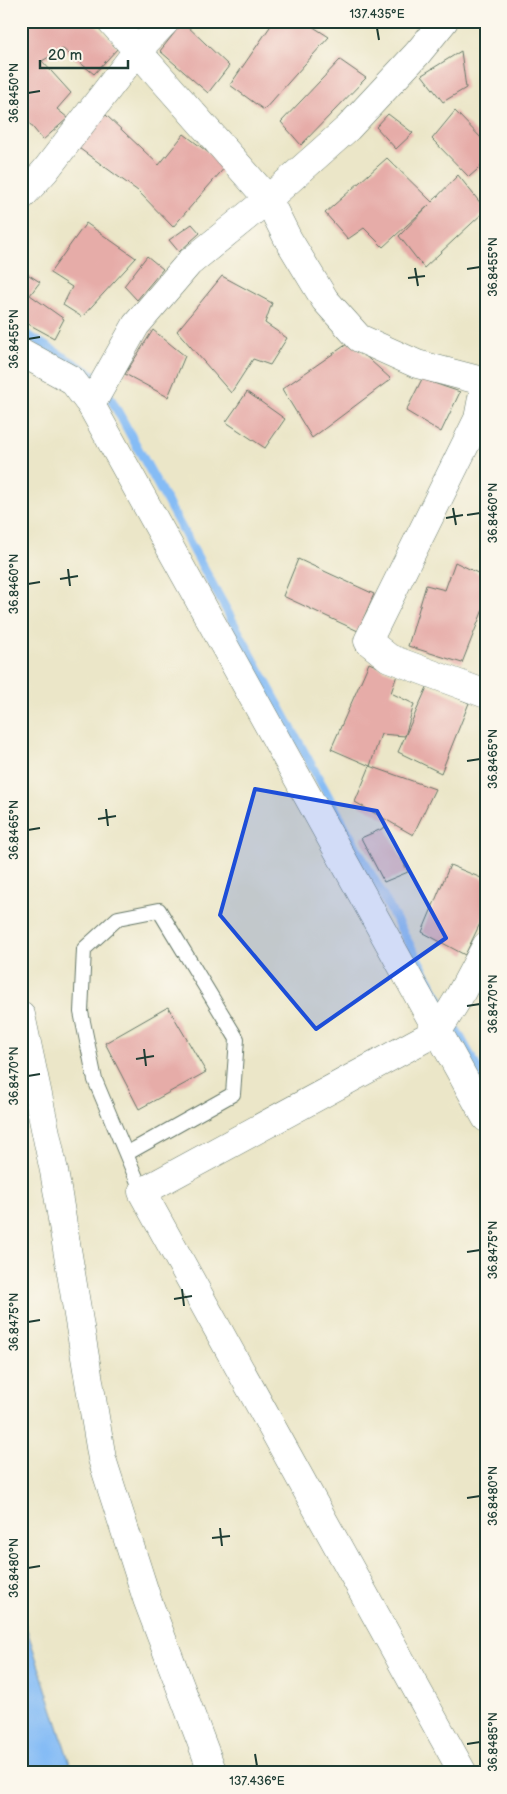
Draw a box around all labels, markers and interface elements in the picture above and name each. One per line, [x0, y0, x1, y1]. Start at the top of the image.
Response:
text: 137.435°E [349, 7, 405, 22]
scale bar [40, 38, 128, 70]
text: 20 m [48, 46, 82, 65]
text: 36.8450°N [7, 63, 22, 123]
text: 36.8455°N [486, 237, 501, 297]
text: 36.8455°N [7, 309, 22, 369]
text: 36.8460°N [486, 483, 501, 543]
text: 36.8460°N [7, 554, 22, 614]
text: 36.8465°N [486, 729, 501, 789]
text: 36.8465°N [7, 800, 22, 860]
text: 36.8470°N [486, 975, 501, 1033]
text: 36.8470°N [7, 1047, 22, 1105]
text: 36.8475°N [486, 1221, 501, 1279]
text: 36.8475°N [7, 1293, 22, 1351]
text: 36.8480°N [486, 1466, 501, 1526]
text: 36.8480°N [7, 1538, 22, 1598]
text: 36.8485°N [486, 1712, 501, 1772]
text: 137.436°E [229, 1774, 285, 1789]

